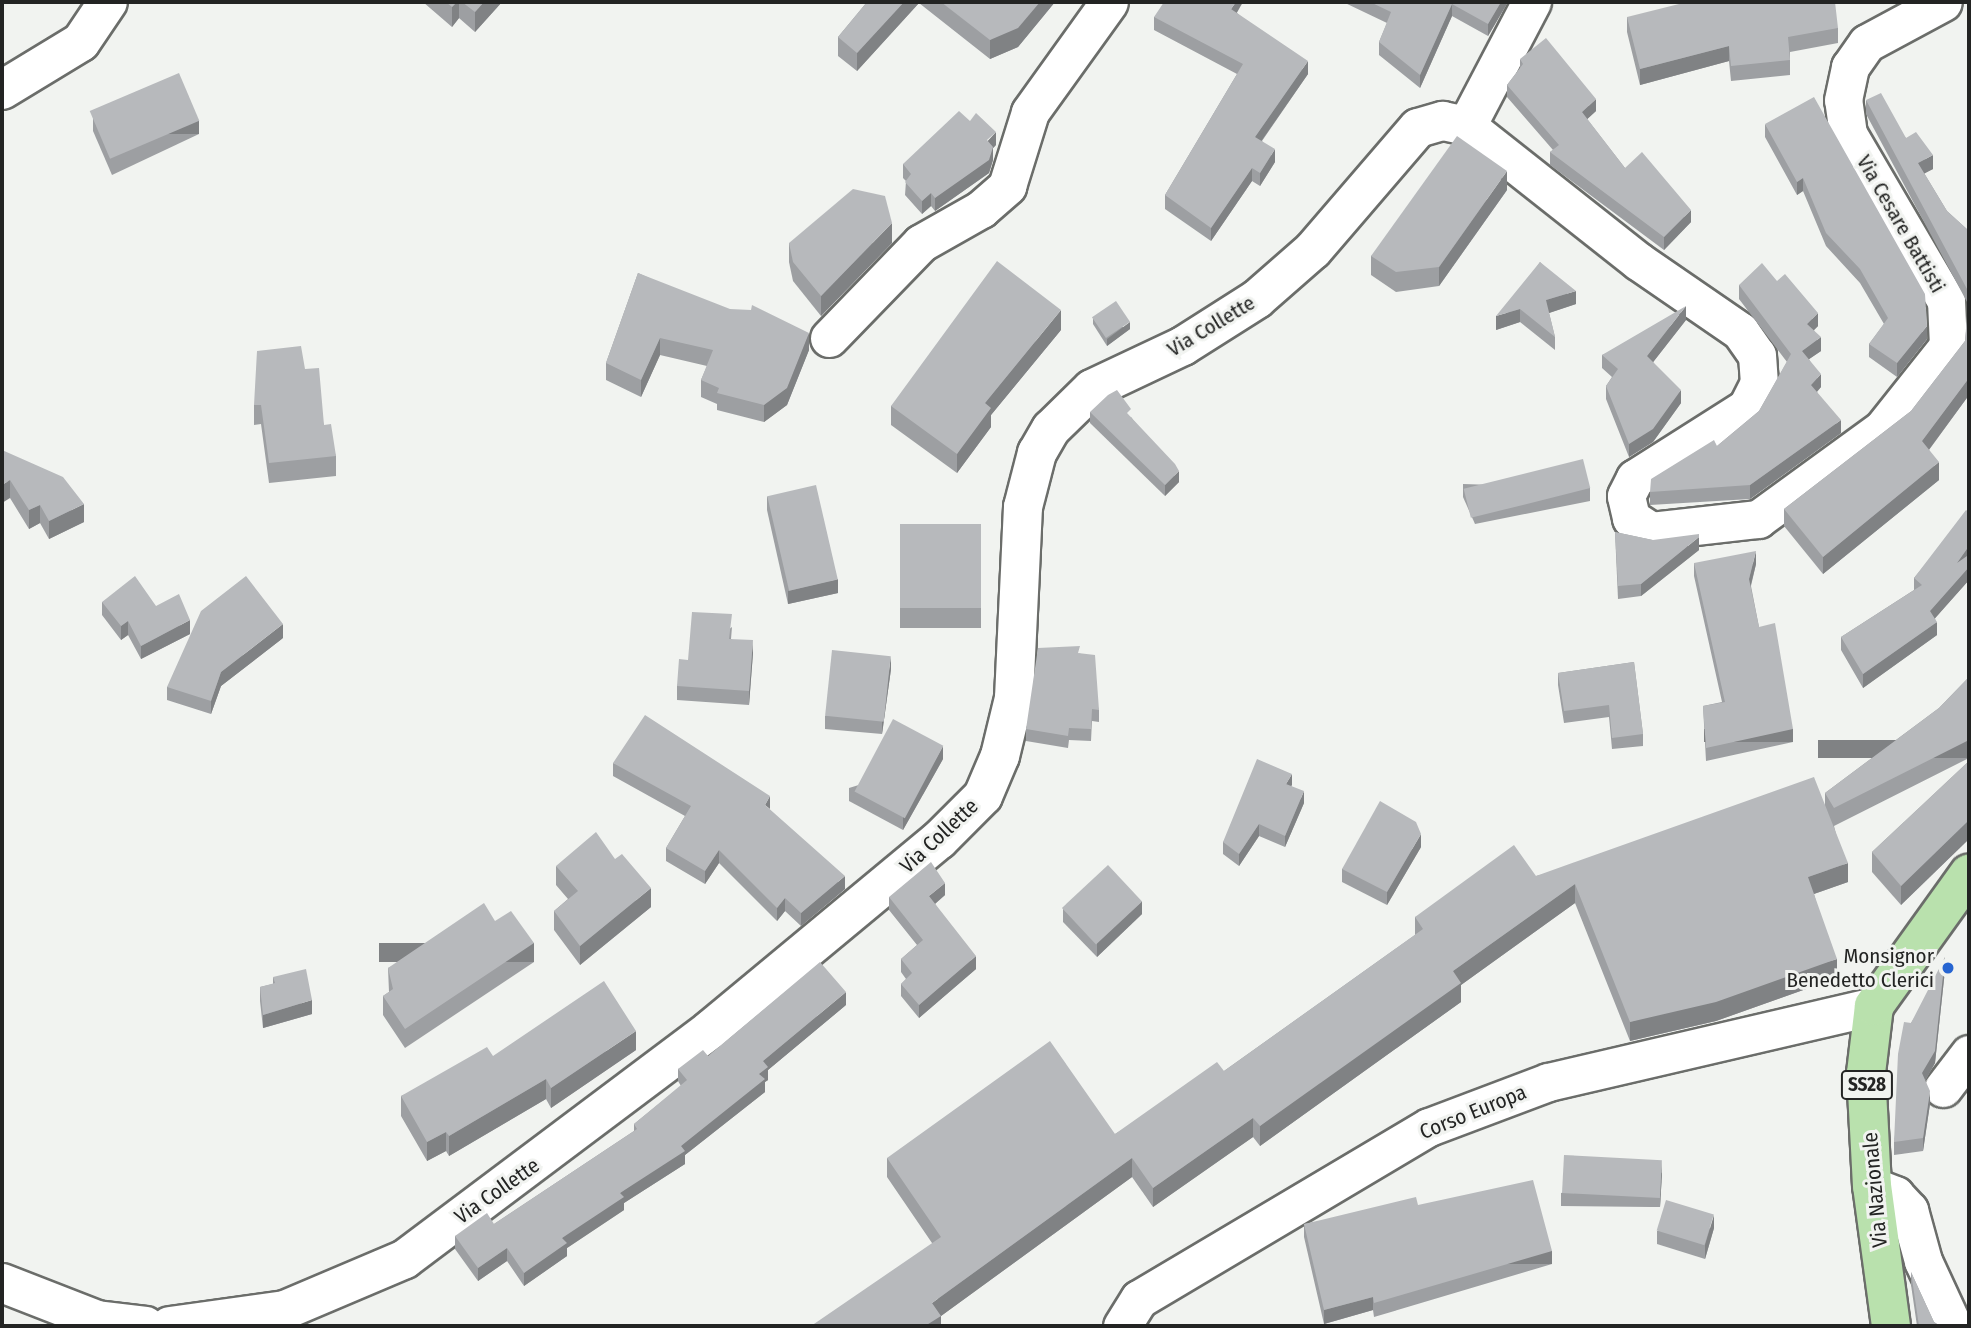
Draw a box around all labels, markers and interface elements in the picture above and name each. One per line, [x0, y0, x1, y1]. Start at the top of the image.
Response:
street label: Via Cesare Battisti [1851, 151, 1951, 297]
street label: Via Collette [1163, 290, 1259, 362]
street label: Via Collette [895, 793, 983, 879]
place label: Monsignor Benedetto Clerici [1786, 943, 1934, 993]
marker: Monsignor Benedetto Clerici [1940, 960, 1956, 976]
road number: SS28 [1841, 1070, 1893, 1100]
street label: Corso Europa [1416, 1079, 1530, 1145]
street label: Via Nazionale [1857, 1131, 1893, 1249]
street label: Via Collette [450, 1153, 544, 1229]

